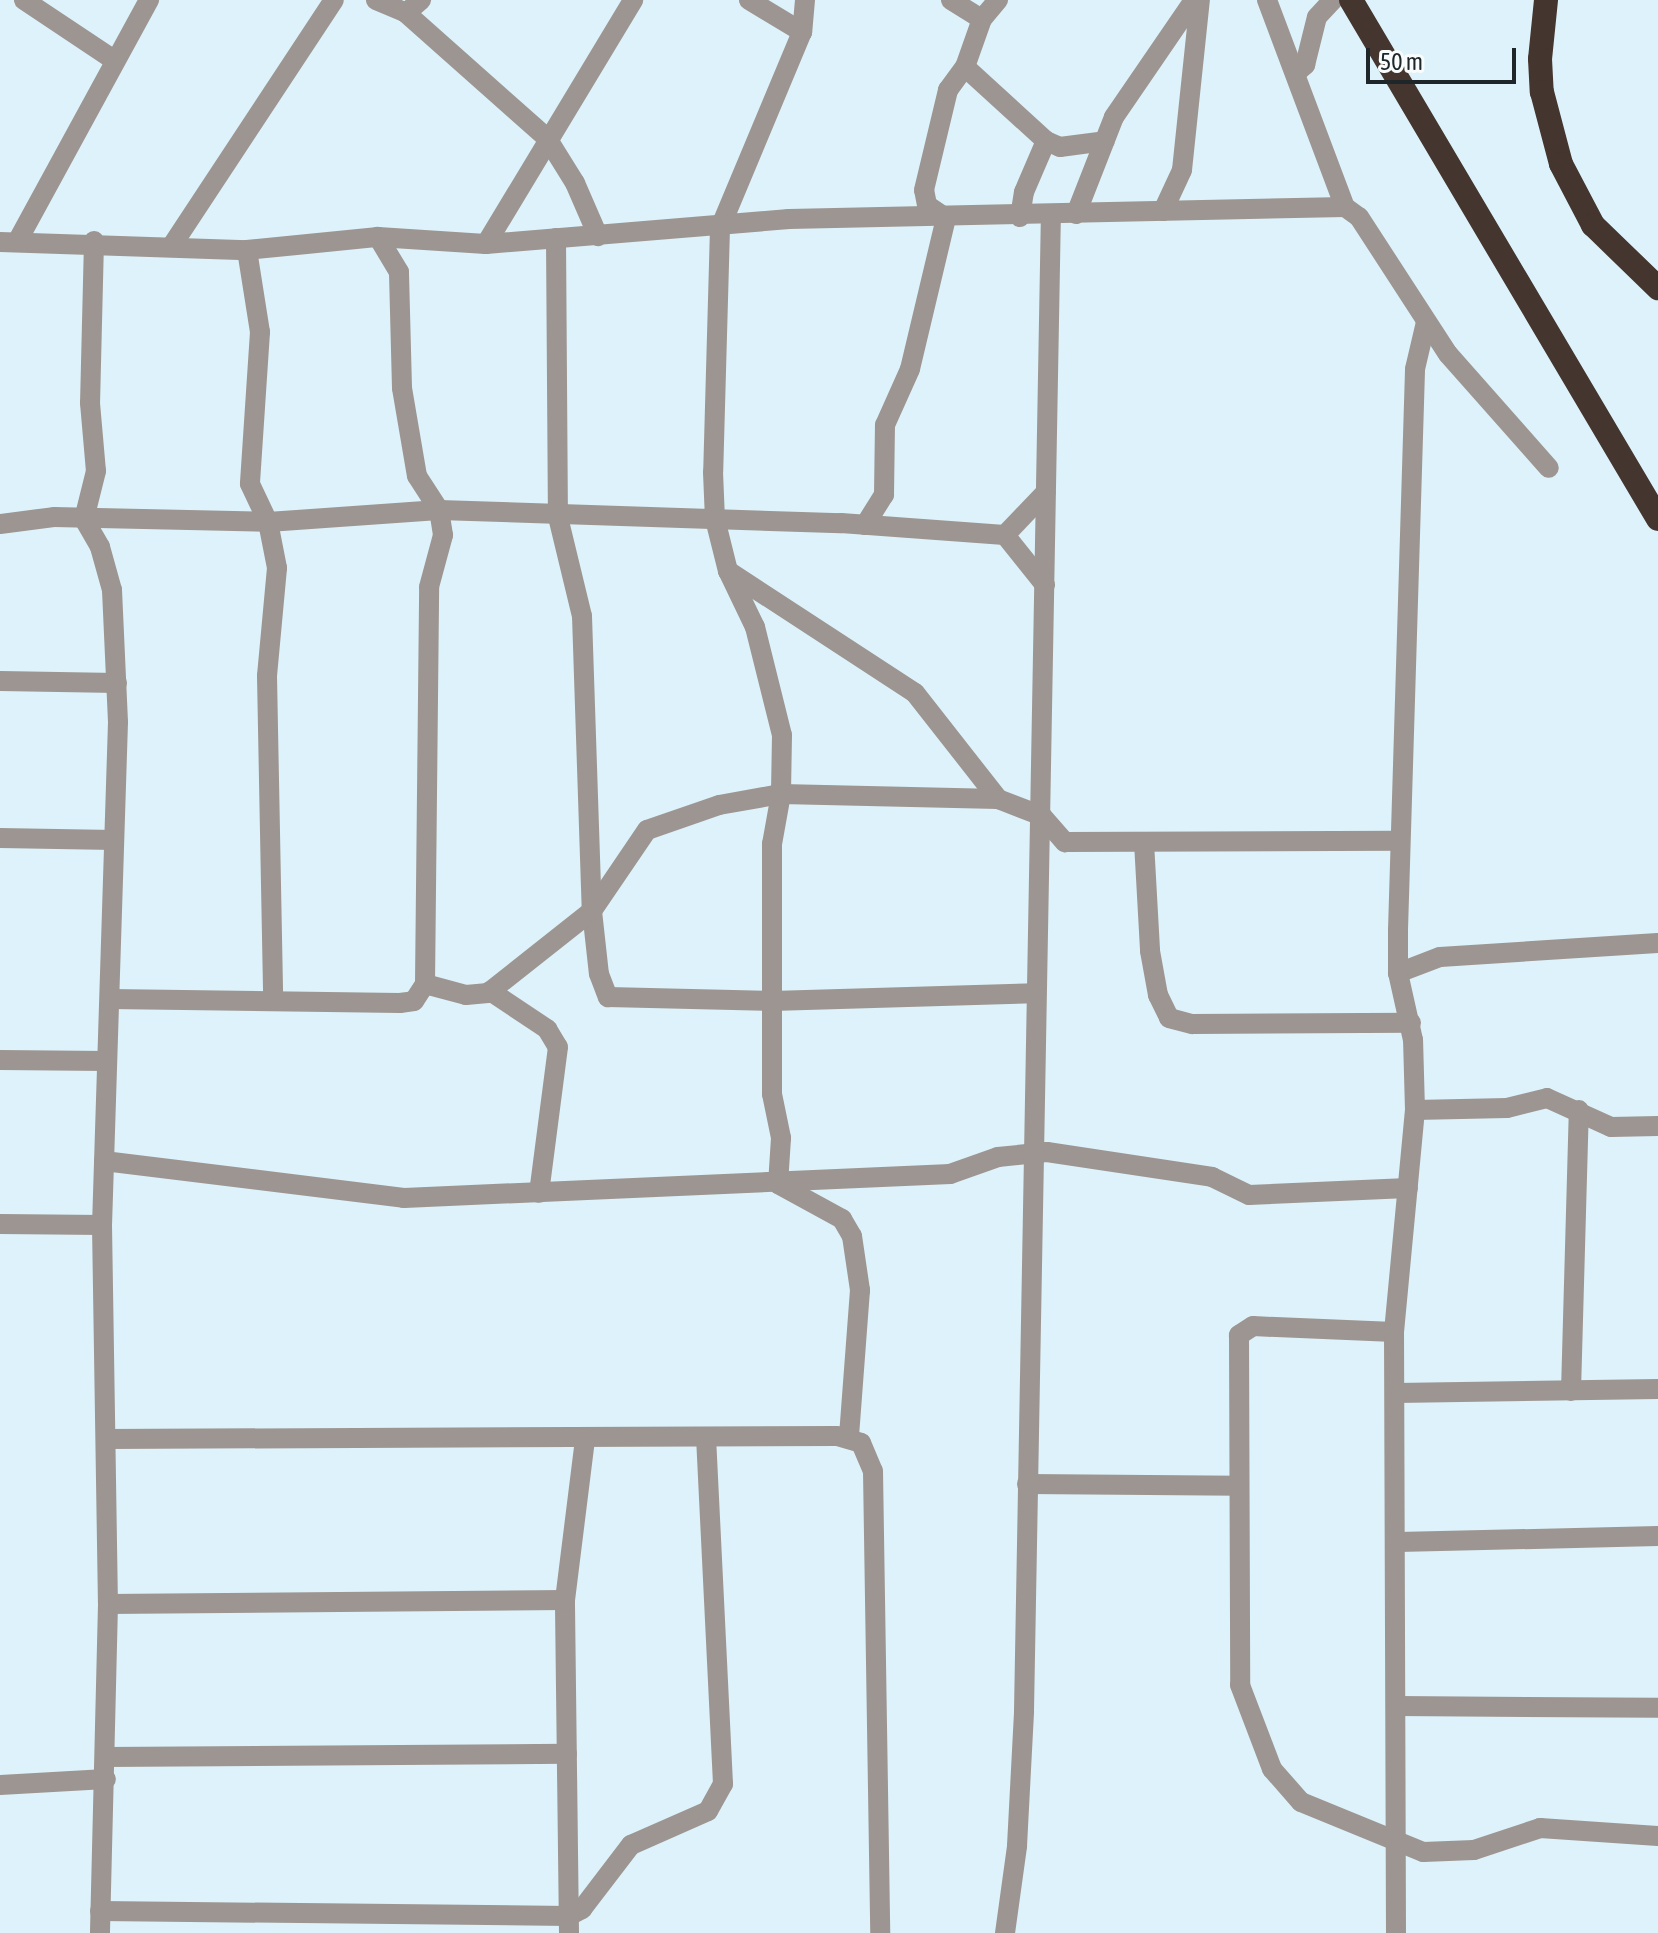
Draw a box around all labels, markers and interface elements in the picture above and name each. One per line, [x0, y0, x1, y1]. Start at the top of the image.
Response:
scale bar [1370, 32, 1520, 82]
text: 50 m [1380, 48, 1423, 75]

